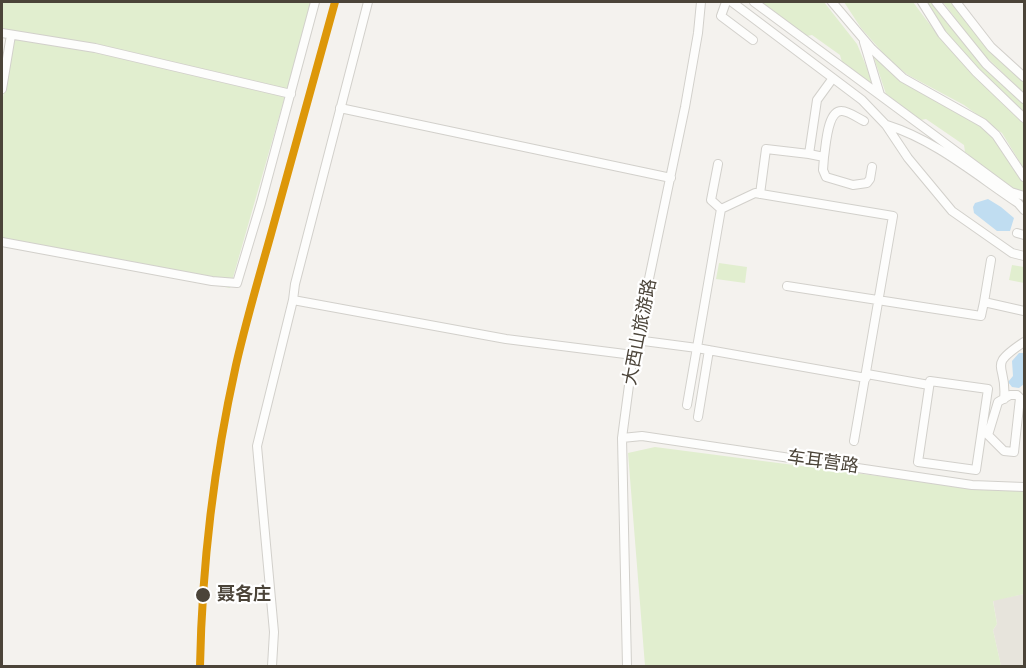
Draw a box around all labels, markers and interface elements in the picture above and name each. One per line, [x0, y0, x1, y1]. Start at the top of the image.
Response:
street label: 大西山旅游路 [619, 277, 661, 387]
street label: 车耳营路 [786, 446, 860, 478]
place label: 聂各庄 [217, 584, 271, 606]
marker: 聂各庄 [194, 586, 212, 604]

